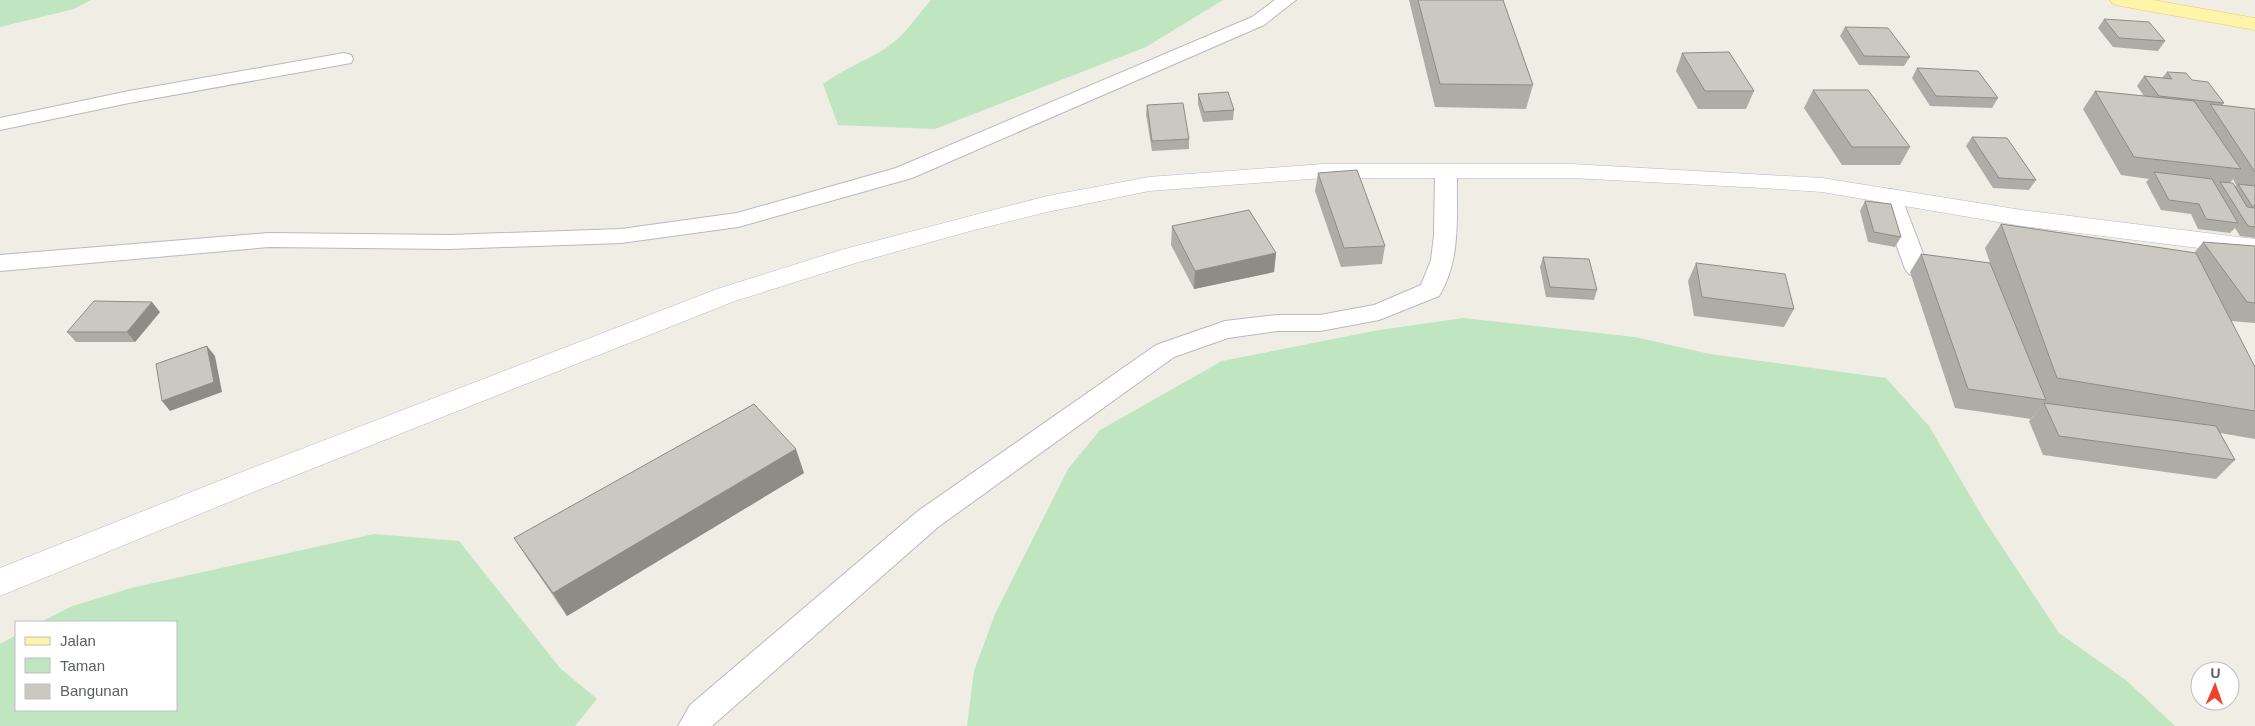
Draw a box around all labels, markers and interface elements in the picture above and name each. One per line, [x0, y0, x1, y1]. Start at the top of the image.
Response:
legend [15, 621, 178, 711]
text: Jalan [60, 632, 96, 649]
text: Taman [60, 657, 105, 674]
north arrow [2190, 661, 2240, 711]
text: U [2210, 665, 2221, 681]
text: Bangunan [60, 682, 128, 699]

